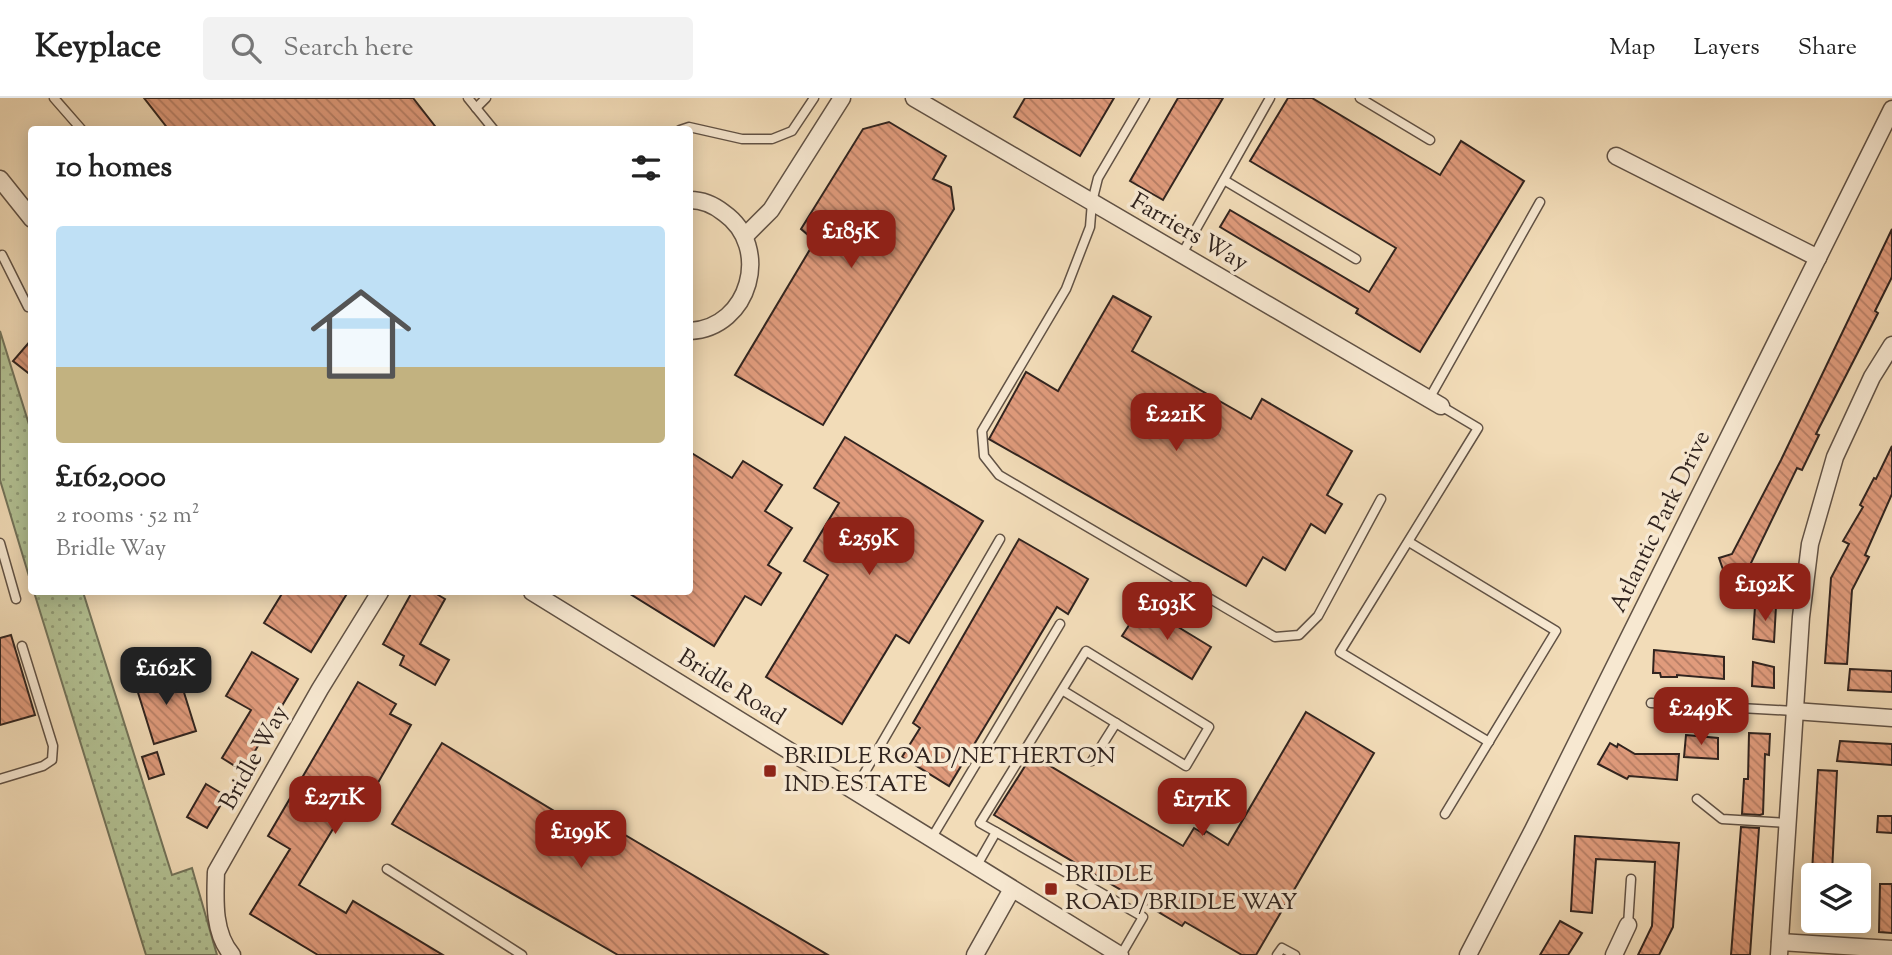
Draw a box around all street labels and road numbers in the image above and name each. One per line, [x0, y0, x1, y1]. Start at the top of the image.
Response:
street label: Farriers Way [1124, 186, 1254, 281]
street label: Atlantic Park Drive [1602, 425, 1720, 619]
street label: Bridle Road [671, 641, 792, 735]
street label: Bridle Way [212, 699, 298, 817]

